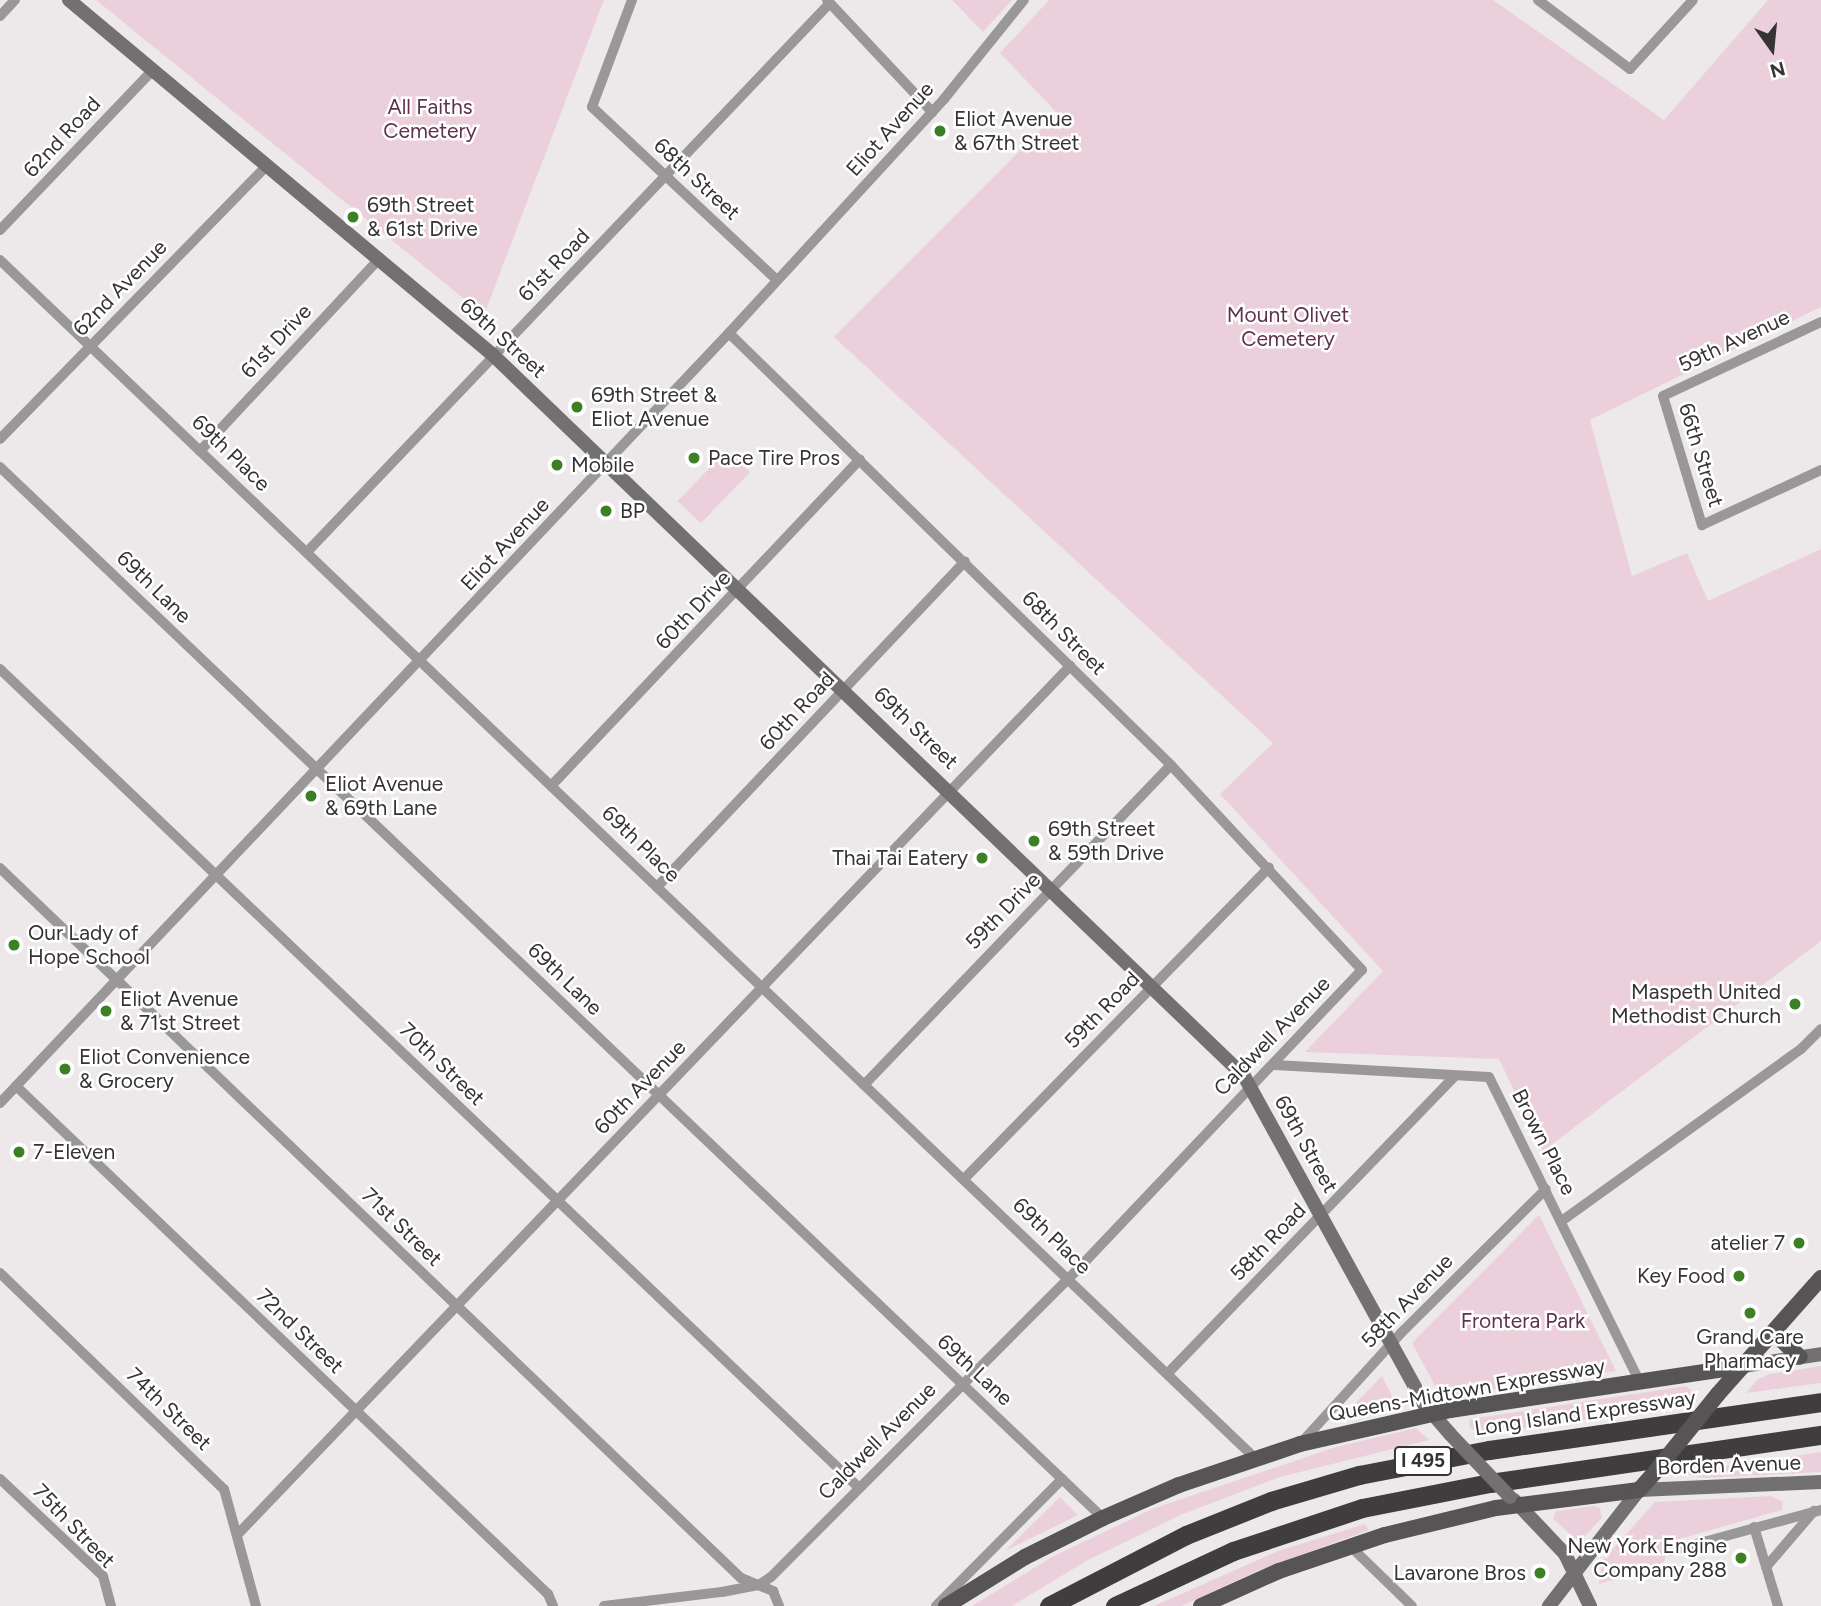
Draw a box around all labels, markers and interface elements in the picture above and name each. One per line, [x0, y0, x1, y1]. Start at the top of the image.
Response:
north arrow [1737, 14, 1807, 84]
text: N [1767, 57, 1788, 83]
street label: Eliot Avenue [841, 77, 939, 181]
street label: 62nd Road [18, 91, 106, 183]
park label: All Faiths Cemetery [383, 94, 477, 144]
place label: Eliot Avenue & 67th Street [954, 106, 1080, 156]
marker: Eliot Avenue & 67th Street [932, 123, 948, 139]
street label: 68th Street [649, 133, 745, 225]
place label: 69th Street & 61st Drive [367, 192, 478, 242]
marker: 69th Street & 61st Drive [345, 209, 361, 225]
street label: 61st Road [513, 223, 595, 307]
street label: 62nd Avenue [68, 235, 172, 341]
street label: 69th Street [455, 293, 551, 383]
street label: 61st Drive [235, 299, 317, 383]
park label: Mount Olivet Cemetery [1227, 302, 1349, 352]
street label: 59th Avenue [1674, 304, 1794, 378]
place label: 69th Street & Eliot Avenue [591, 382, 717, 432]
marker: 69th Street & Eliot Avenue [569, 399, 585, 415]
street label: 66th Street [1673, 400, 1729, 510]
street label: 69th Place [187, 410, 275, 496]
place label: Pace Tire Pros [708, 445, 840, 471]
marker: Pace Tire Pros [686, 450, 702, 466]
place label: Mobile [571, 452, 634, 478]
marker: Mobile [549, 457, 565, 473]
street label: Eliot Avenue [455, 492, 555, 596]
place label: BP [620, 498, 645, 524]
marker: BP [598, 503, 614, 519]
street label: 69th Lane [112, 545, 196, 629]
street label: 60th Drive [650, 565, 736, 655]
street label: 68th Street [1017, 586, 1111, 680]
street label: 60th Road [754, 666, 840, 756]
street label: 69th Street [869, 682, 963, 774]
place label: Eliot Avenue & 69th Lane [325, 771, 443, 821]
marker: Eliot Avenue & 69th Lane [303, 788, 319, 804]
street label: 69th Place [597, 801, 685, 887]
place label: 69th Street & 59th Drive [1048, 816, 1164, 866]
marker: 69th Street & 59th Drive [1026, 833, 1042, 849]
place label: Thai Tai Eatery [832, 845, 968, 871]
marker: Thai Tai Eatery [974, 850, 990, 866]
street label: 59th Drive [960, 867, 1046, 955]
place label: Our Lady of Hope School [28, 920, 150, 970]
marker: Our Lady of Hope School [6, 937, 22, 953]
street label: 69th Lane [523, 937, 607, 1021]
street label: 59th Road [1059, 966, 1145, 1054]
street label: Caldwell Avenue [1209, 971, 1335, 1101]
place label: Maspeth United Methodist Church [1611, 979, 1781, 1029]
place label: Eliot Avenue & 71st Street [120, 986, 240, 1036]
marker: Maspeth United Methodist Church [1787, 996, 1803, 1012]
marker: Eliot Avenue & 71st Street [98, 1003, 114, 1019]
street label: 70th Street [394, 1017, 490, 1111]
street label: 60th Avenue [589, 1035, 691, 1139]
place label: Eliot Convenience & Grocery [79, 1044, 250, 1094]
marker: Eliot Convenience & Grocery [57, 1061, 73, 1077]
street label: Brown Place [1507, 1085, 1581, 1199]
street label: 69th Street [1269, 1091, 1343, 1197]
place label: 7-Eleven [33, 1139, 115, 1165]
marker: 7-Eleven [11, 1144, 27, 1160]
street label: 71st Street [357, 1183, 447, 1271]
street label: 69th Place [1008, 1193, 1096, 1279]
street label: 58th Road [1225, 1198, 1311, 1286]
place label: atelier 7 [1710, 1230, 1785, 1256]
marker: atelier 7 [1791, 1235, 1807, 1251]
street label: 58th Avenue [1356, 1249, 1458, 1353]
place label: Key Food [1637, 1263, 1725, 1289]
marker: Key Food [1731, 1268, 1747, 1284]
street label: 72nd Street [251, 1283, 349, 1379]
marker: Grand Care Pharmacy [1742, 1305, 1758, 1321]
park label: Frontera Park [1461, 1308, 1585, 1334]
place label: Grand Care Pharmacy [1696, 1324, 1804, 1374]
street label: 69th Lane [932, 1329, 1018, 1411]
street label: Queens-Midtown Expressway [1327, 1353, 1607, 1427]
street label: 74th Street [121, 1362, 217, 1456]
street label: Caldwell Avenue [813, 1377, 941, 1505]
street label: Long Island Expressway [1473, 1385, 1697, 1441]
road number: I 495 [1393, 1446, 1453, 1476]
street label: Borden Avenue [1657, 1450, 1801, 1480]
street label: 75th Street [28, 1479, 120, 1573]
place label: New York Engine Company 288 [1567, 1533, 1727, 1583]
marker: New York Engine Company 288 [1733, 1550, 1749, 1566]
place label: Lavarone Bros [1394, 1560, 1526, 1586]
marker: Lavarone Bros [1532, 1565, 1548, 1581]

